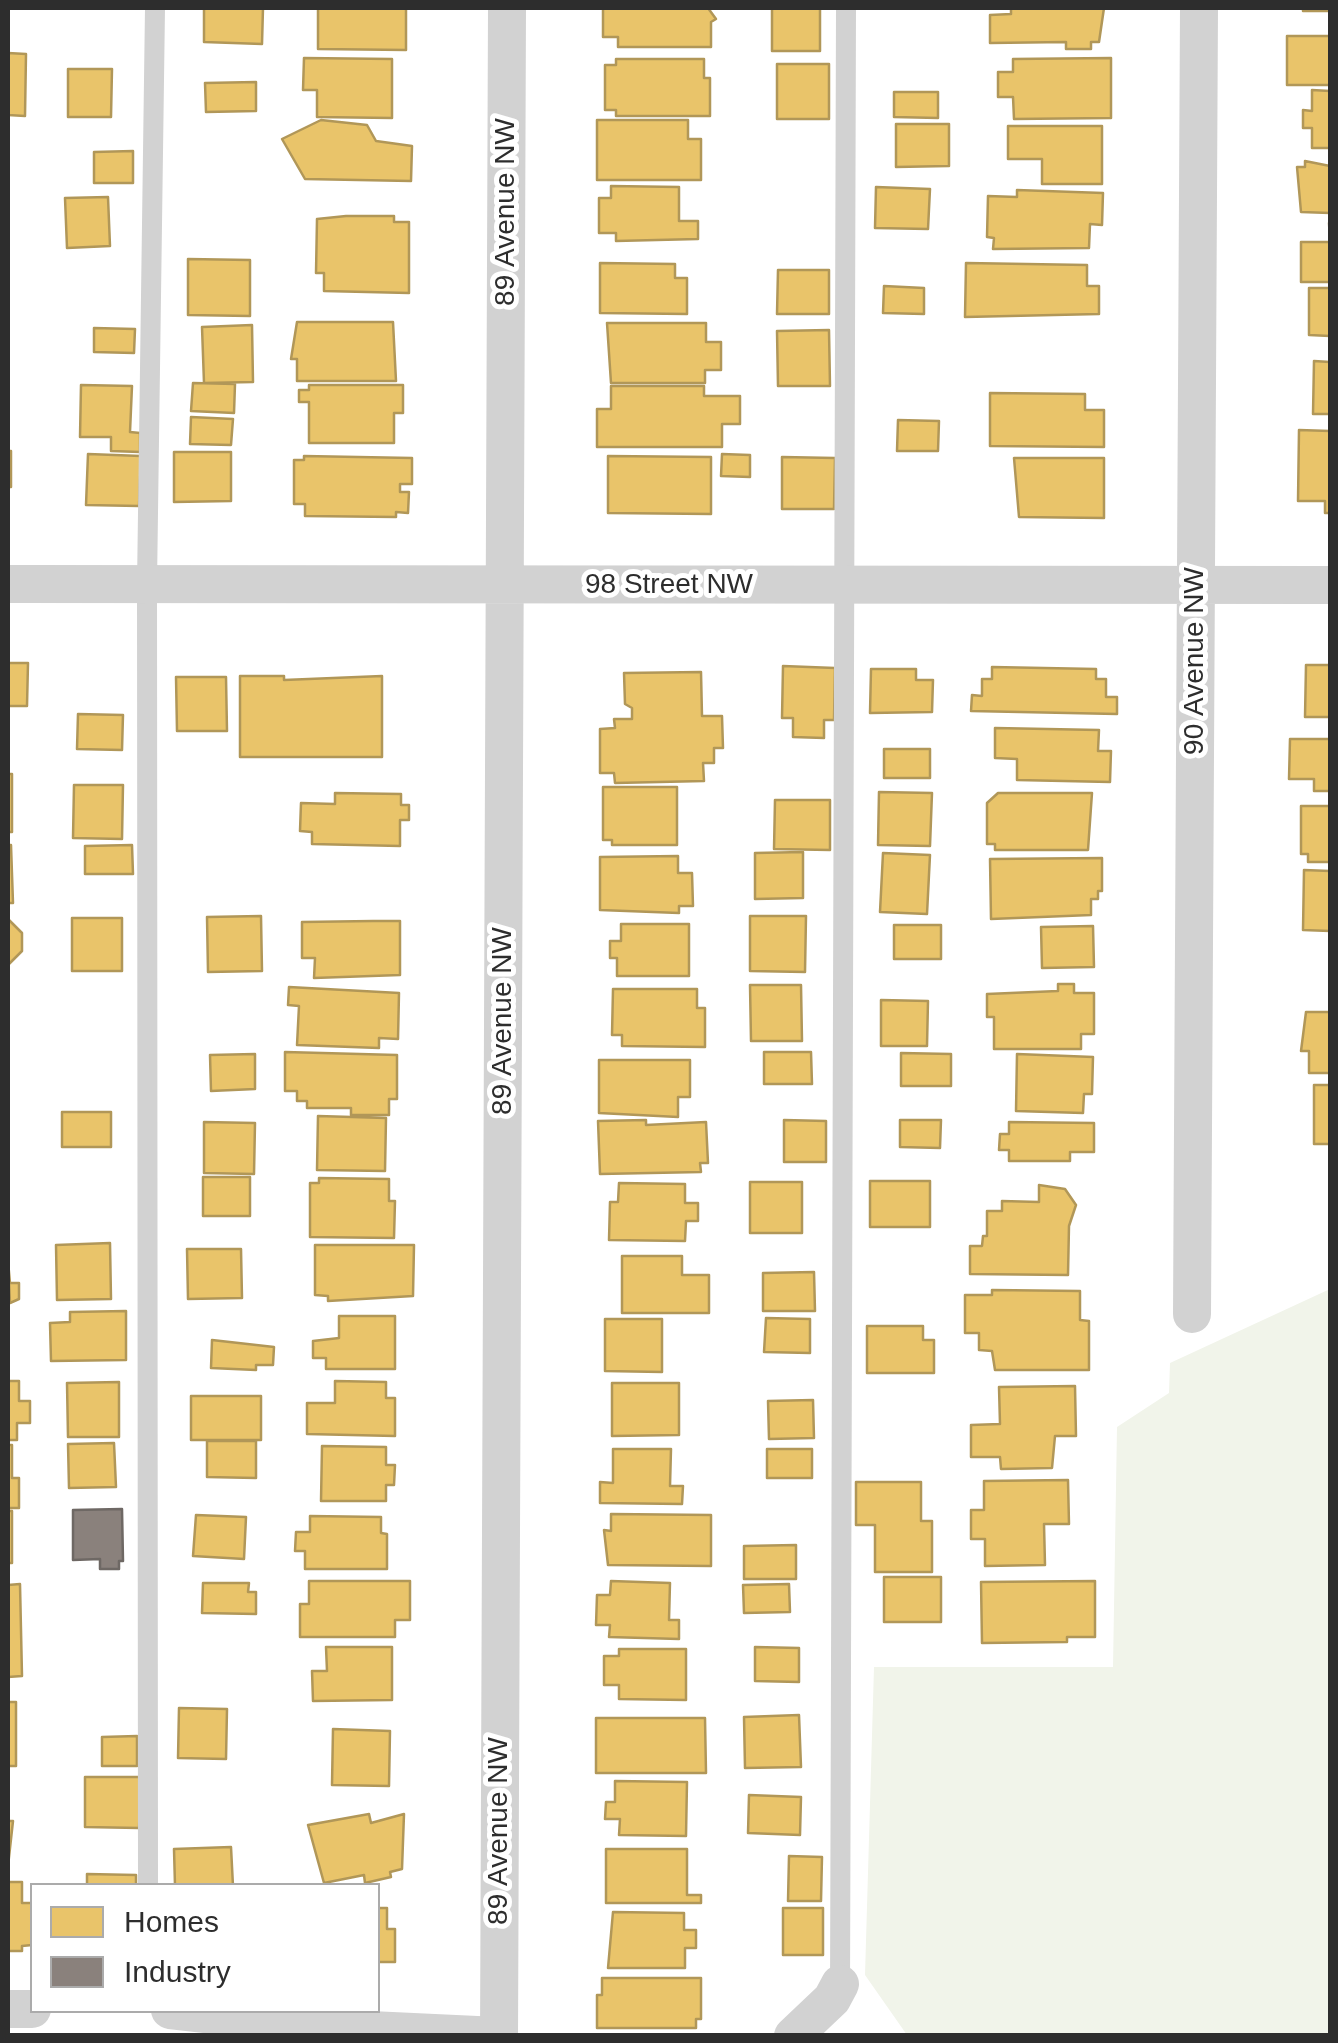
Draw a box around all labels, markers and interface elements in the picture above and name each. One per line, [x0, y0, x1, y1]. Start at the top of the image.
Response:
street label: 89 Avenue NW [489, 118, 523, 306]
street label: 90 Avenue NW [1178, 567, 1212, 755]
street label: 98 Street NW [585, 568, 753, 602]
street label: 89 Avenue NW [486, 927, 520, 1115]
street label: 89 Avenue NW [482, 1737, 516, 1925]
legend [30, 1883, 380, 2013]
text: Homes [124, 1905, 219, 1938]
text: Industry [124, 1955, 231, 1988]

